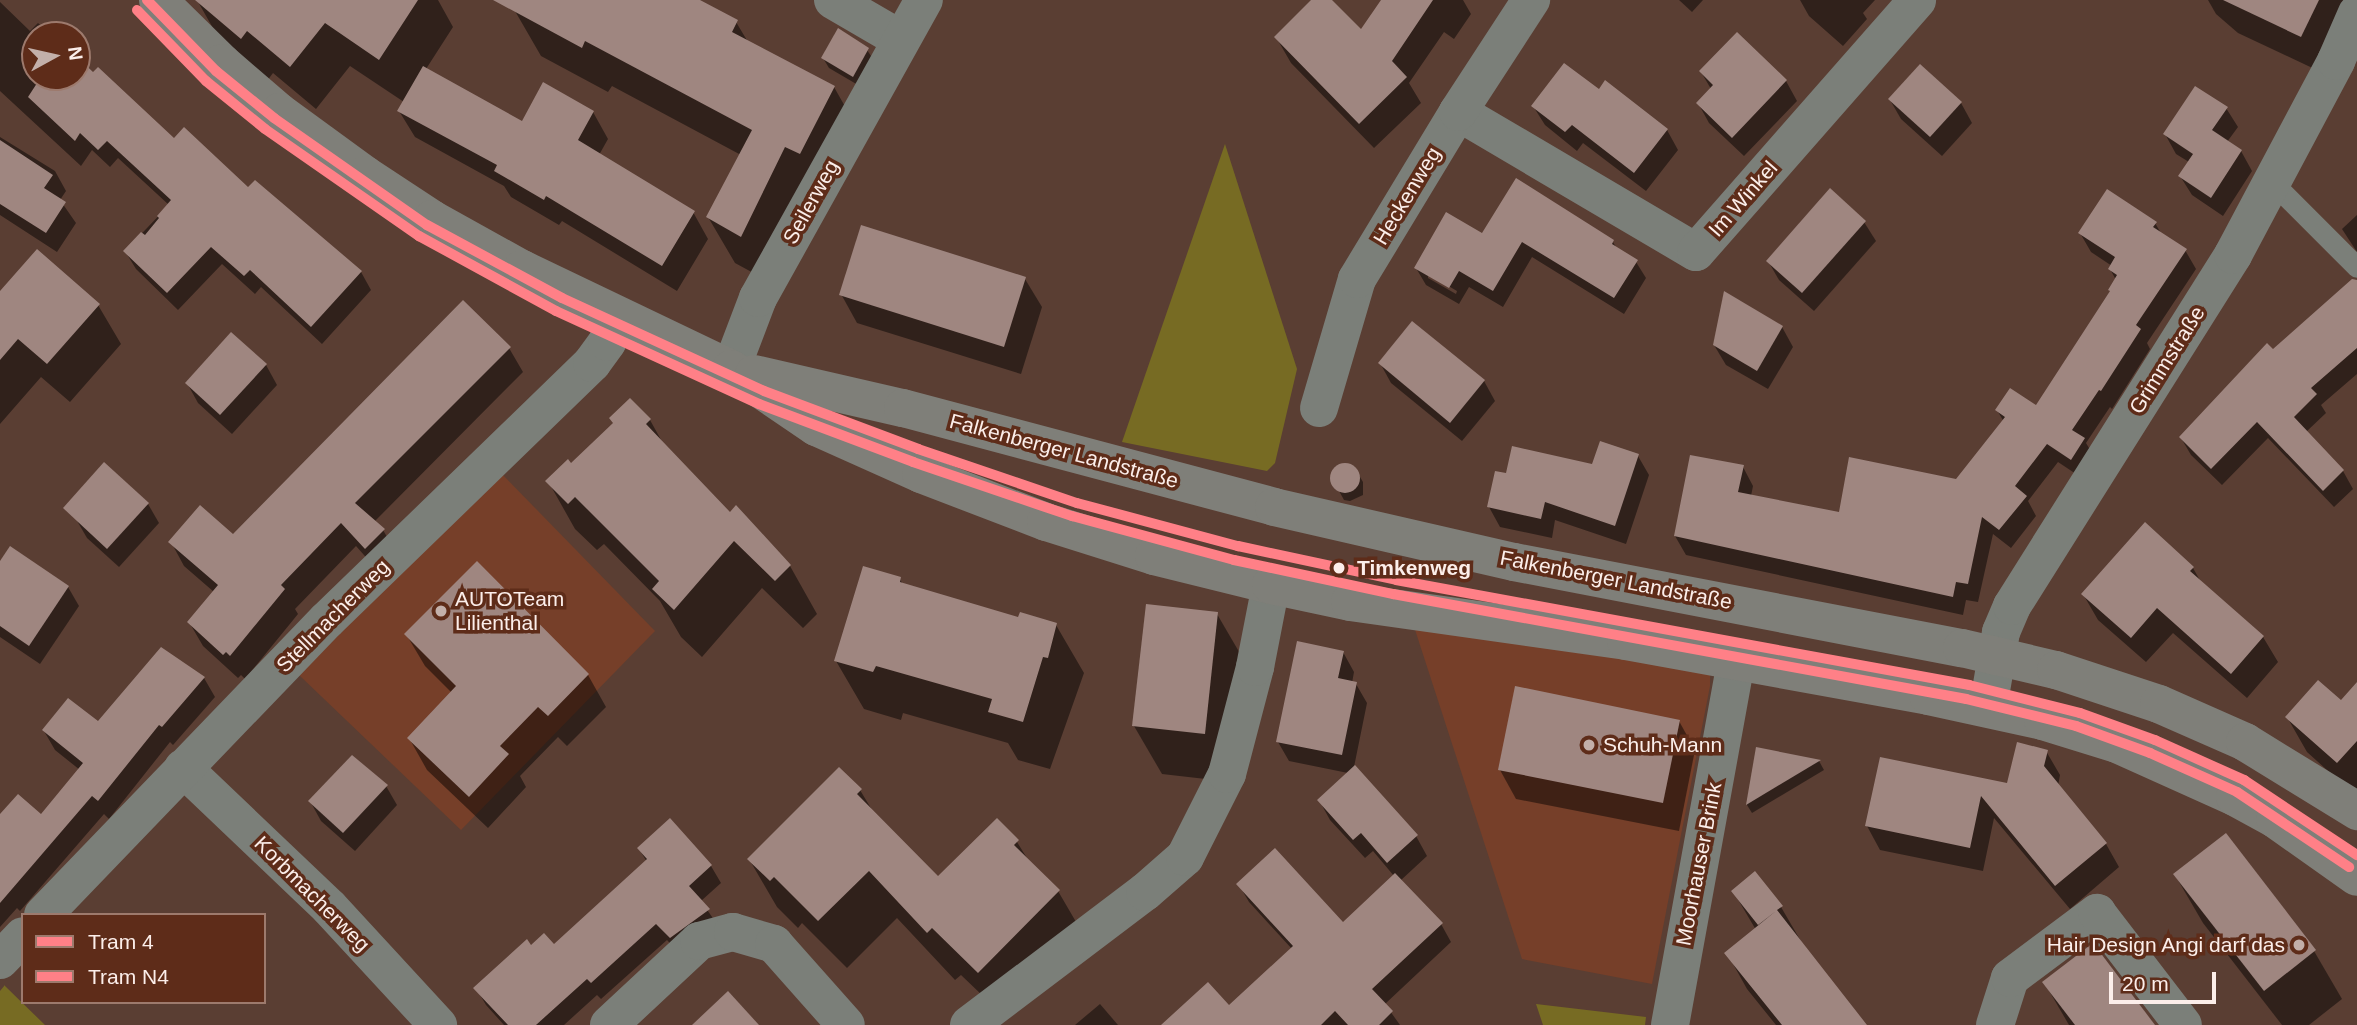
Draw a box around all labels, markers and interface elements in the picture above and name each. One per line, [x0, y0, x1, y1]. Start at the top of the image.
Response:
north arrow [21, 21, 91, 91]
text: N [64, 45, 87, 62]
street label: Heckenweg [1368, 142, 1446, 250]
street label: Seilerweg [778, 156, 844, 248]
street label: Im Winkel [1703, 156, 1783, 242]
street label: Grimmstraße [2124, 301, 2210, 419]
street label: Falkenberger Landstraße [947, 408, 1181, 494]
street label: Falkenberger Landstraße [1498, 545, 1734, 615]
street label: Stellmacherweg [271, 554, 395, 678]
place label: Timkenweg [1357, 555, 1471, 581]
marker: Timkenweg [1327, 556, 1351, 580]
place label: AUTOTeam Lilienthal [455, 586, 564, 636]
marker: AUTOTeam Lilienthal [433, 603, 449, 619]
place label: Schuh-Mann [1603, 732, 1722, 758]
marker: Schuh-Mann [1581, 737, 1597, 753]
street label: Moorhauser Brink [1671, 780, 1727, 948]
street label: Korbmacherweg [249, 831, 375, 957]
legend [21, 913, 266, 1004]
text: Tram 4 [88, 930, 154, 953]
place label: Hair Design Angi darf das [2046, 932, 2285, 958]
marker: Hair Design Angi darf das [2291, 937, 2307, 953]
scale bar [2112, 958, 2219, 1002]
text: Tram N4 [88, 965, 169, 988]
text: 20 m [2122, 972, 2169, 995]

